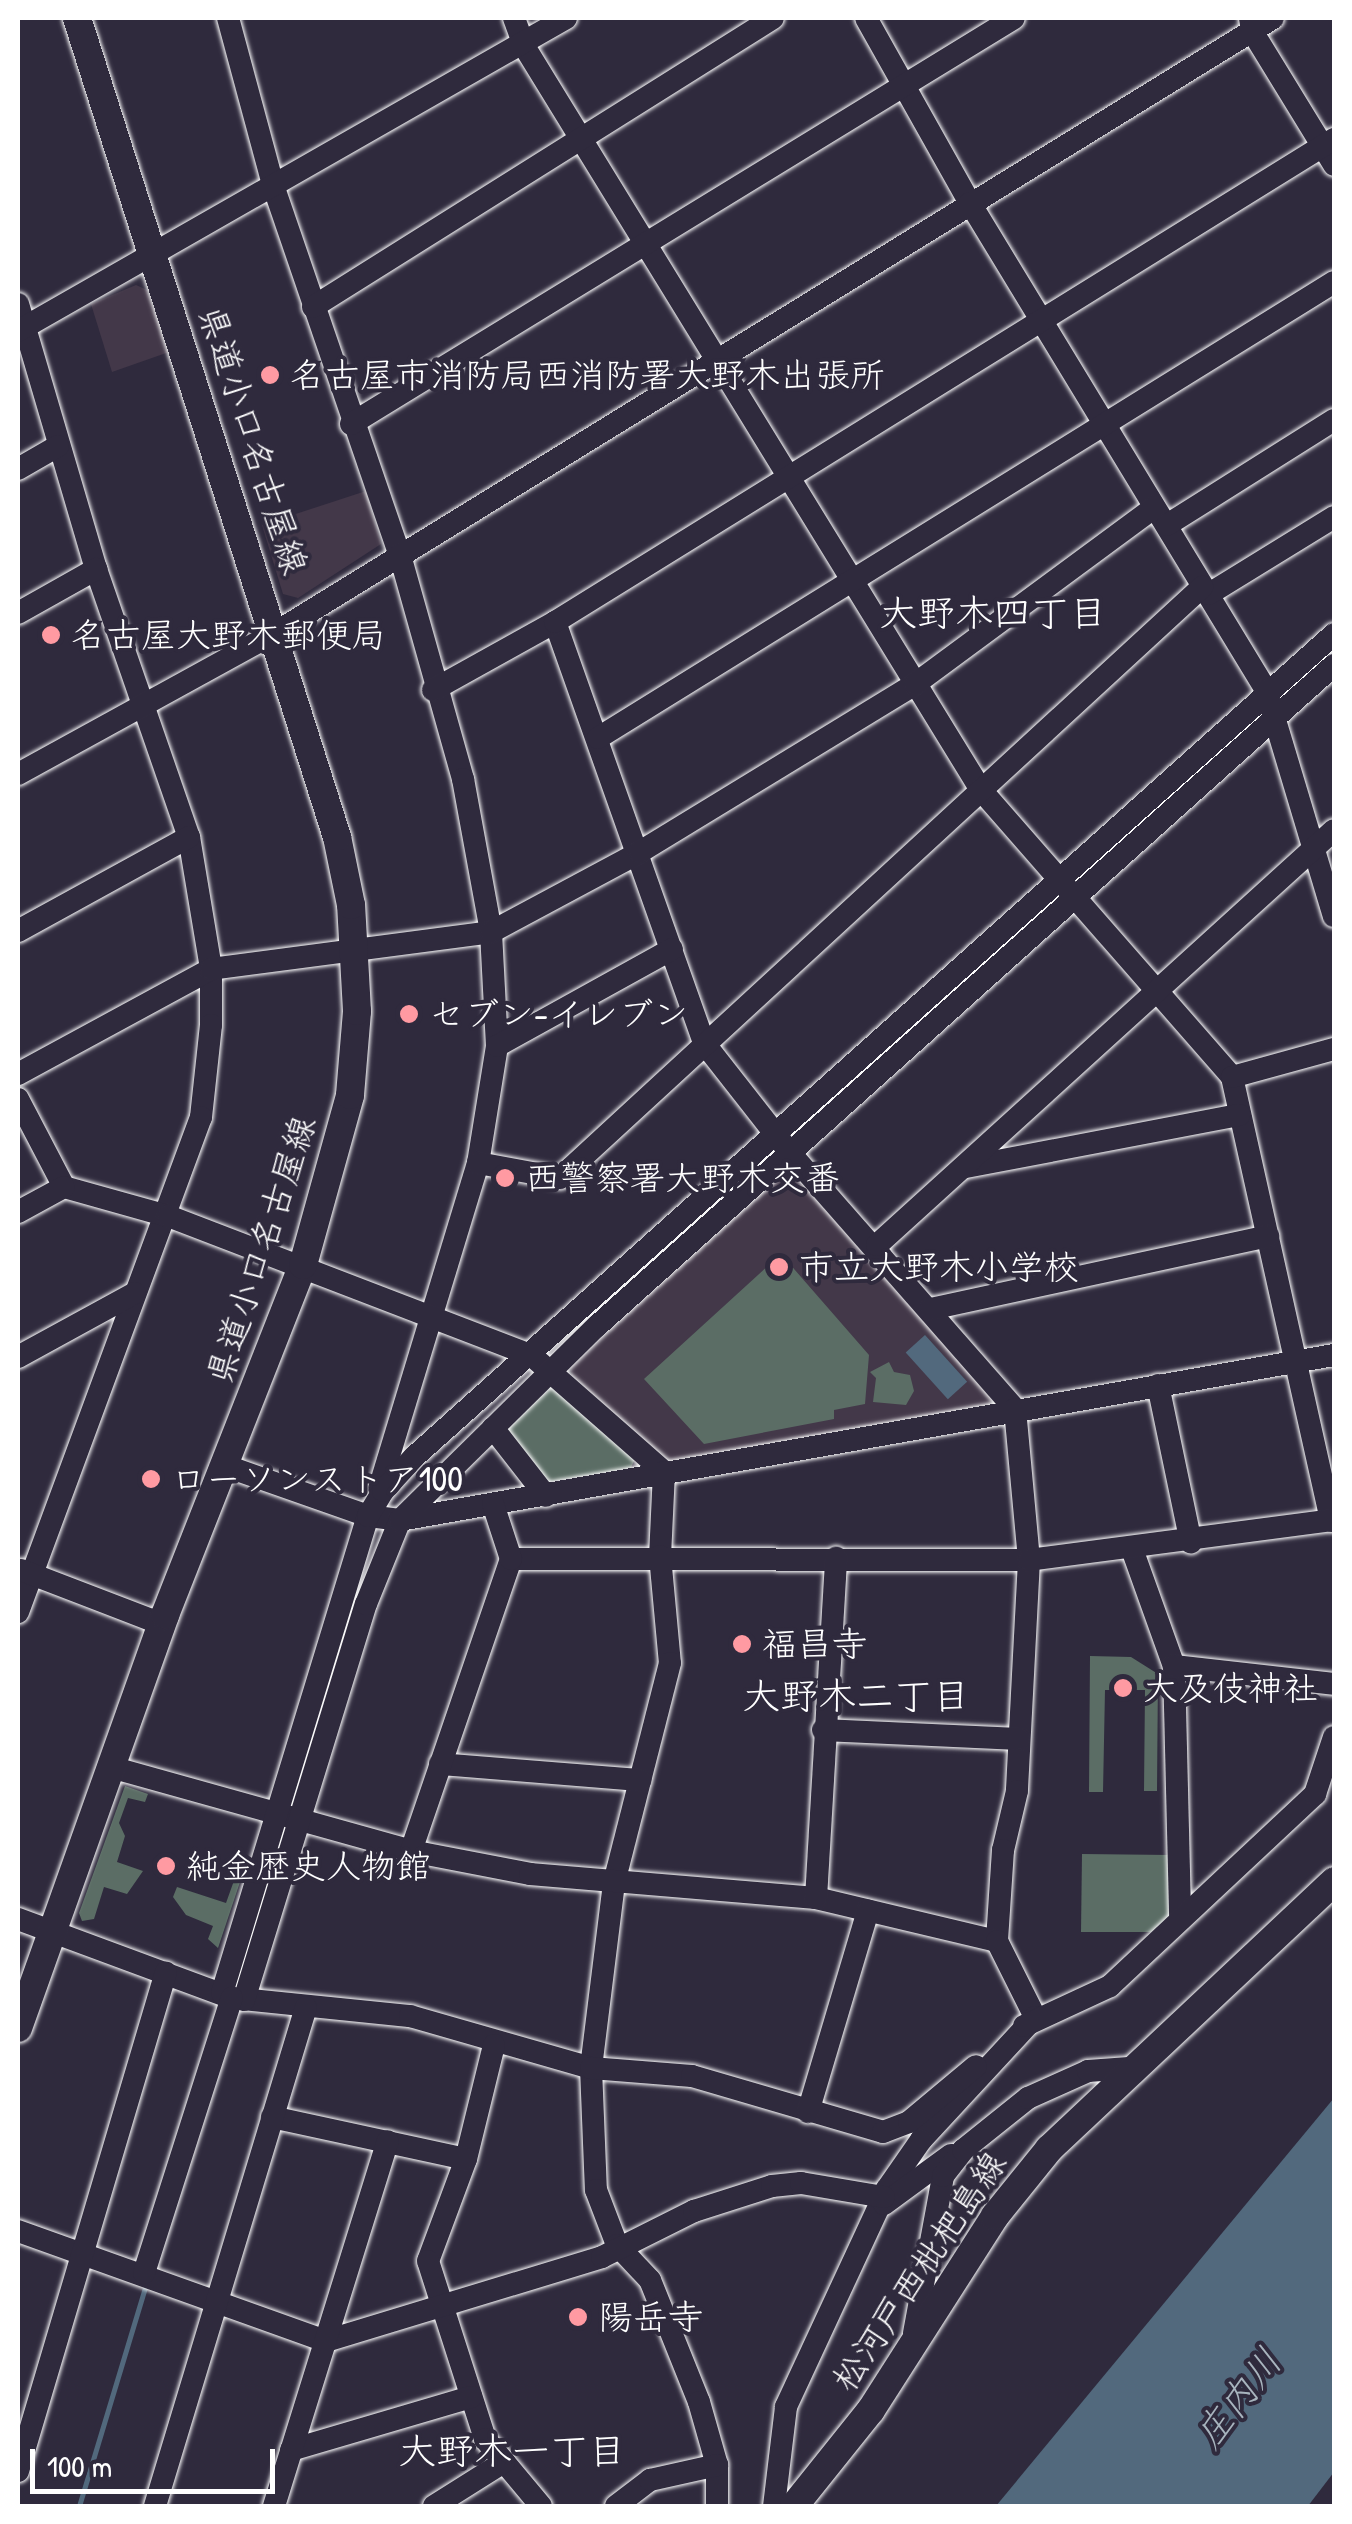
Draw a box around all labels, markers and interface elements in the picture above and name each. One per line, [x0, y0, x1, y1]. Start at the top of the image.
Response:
street label: 県道小口名古屋線 [190, 300, 316, 580]
place label: 名古屋市消防局西消防署大野木出張所 [290, 354, 885, 396]
marker: 名古屋市消防局西消防署大野木出張所 [259, 364, 281, 386]
district label: 大野木四丁目 [879, 590, 1107, 636]
place label: 名古屋大野木郵便局 [71, 614, 386, 656]
marker: 名古屋大野木郵便局 [40, 624, 62, 646]
place label: セブン-イレブン [429, 993, 688, 1035]
marker: セブン-イレブン [398, 1003, 420, 1025]
street label: 県道小口名古屋線 [198, 1110, 324, 1390]
place label: 西警察署大野木交番 [525, 1157, 840, 1199]
marker: 西警察署大野木交番 [494, 1167, 516, 1189]
place label: 市立大野木小学校 [799, 1246, 1079, 1288]
marker: 市立大野木小学校 [768, 1256, 790, 1278]
place label: ローソンストア100 [171, 1458, 460, 1500]
marker: ローソンストア100 [140, 1468, 162, 1490]
place label: 福昌寺 [762, 1623, 867, 1665]
marker: 福昌寺 [731, 1633, 753, 1655]
place label: 大及伎神社 [1143, 1667, 1318, 1709]
district label: 大野木二丁目 [742, 1673, 970, 1719]
marker: 大及伎神社 [1112, 1677, 1134, 1699]
place label: 純金歴史人物館 [186, 1845, 431, 1887]
marker: 純金歴史人物館 [155, 1855, 177, 1877]
street label: 松河戸西枇杷島線 [823, 2143, 1015, 2399]
place label: 陽岳寺 [598, 2296, 703, 2338]
marker: 陽岳寺 [567, 2306, 589, 2328]
water label: 庄内川 [1185, 2339, 1291, 2457]
district label: 大野木一丁目 [398, 2428, 626, 2474]
scale bar [35, 2429, 280, 2491]
text: 100 m [47, 2446, 112, 2486]

